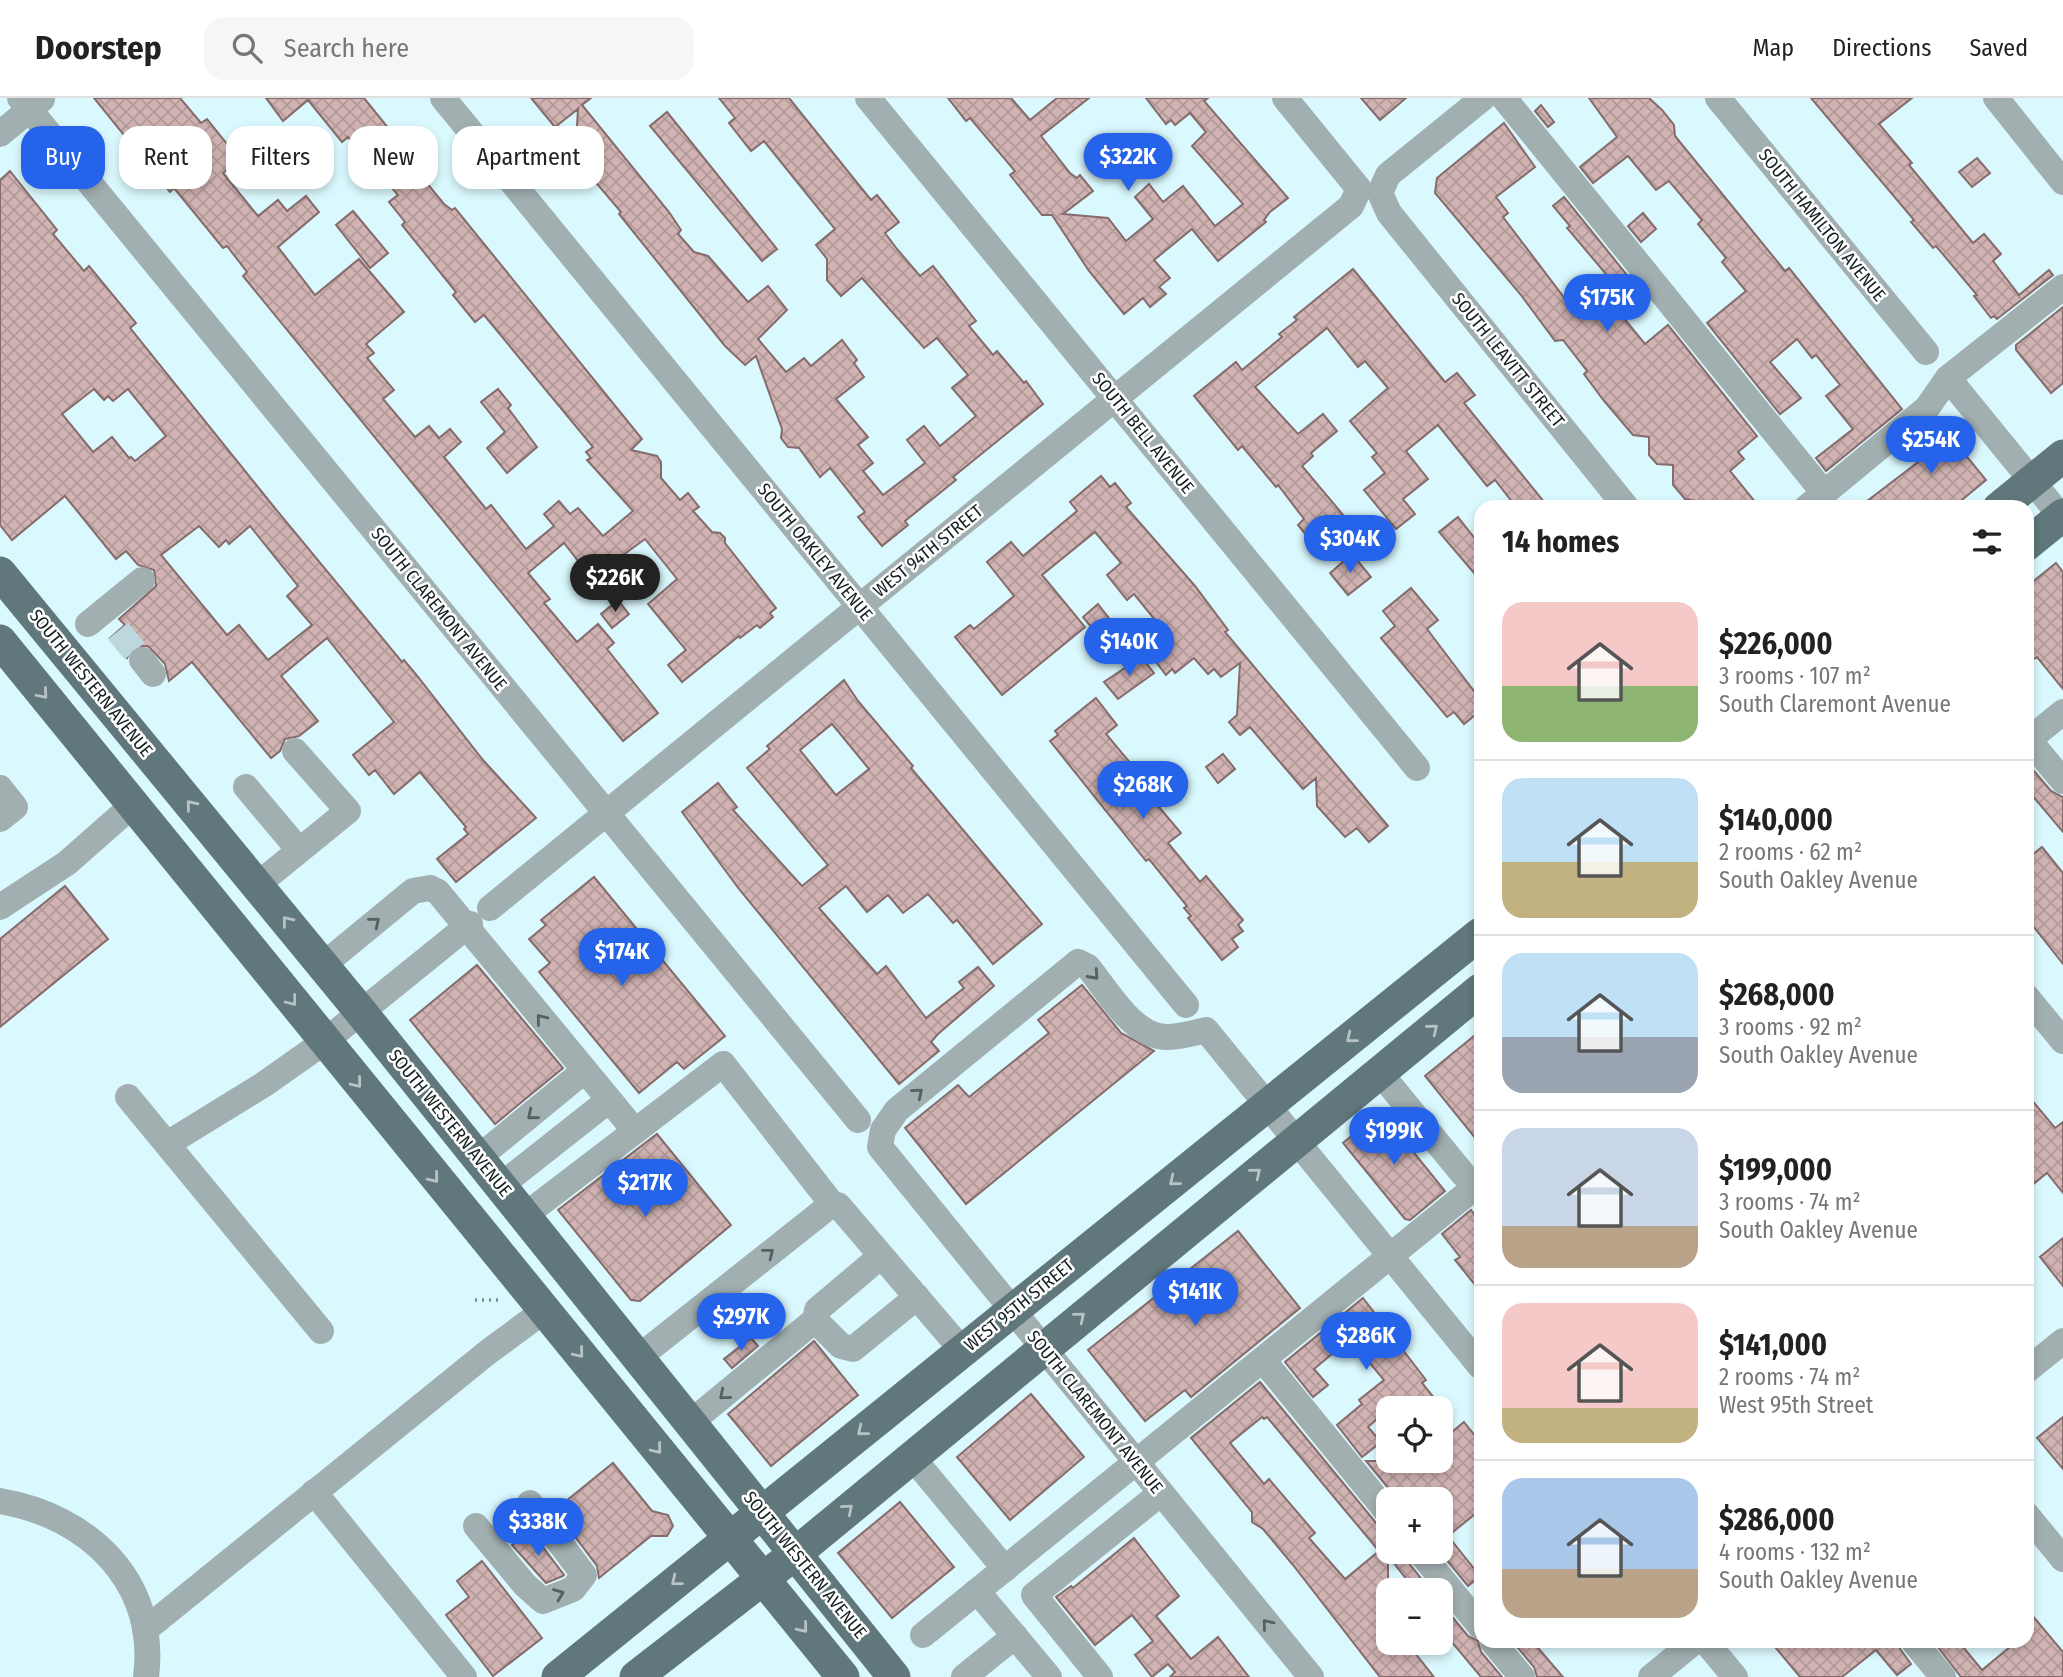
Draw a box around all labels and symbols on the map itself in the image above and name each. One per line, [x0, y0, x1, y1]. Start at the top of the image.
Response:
pin: $322K [1079, 134, 1177, 193]
street label: SOUTH HAMILTON AVENUE [1754, 144, 1890, 306]
pin: $175K [1558, 274, 1656, 334]
street label: SOUTH LEAVITT STREET [1447, 288, 1569, 432]
street label: SOUTH BELL AVENUE [1087, 368, 1199, 498]
pin: $254K [1882, 416, 1980, 476]
street label: SOUTH OAKLEY AVENUE [753, 479, 877, 625]
street label: WEST 94TH STREET [869, 500, 988, 602]
pin: $304K [1301, 516, 1399, 575]
street label: SOUTH CLAREMONT AVENUE [366, 523, 512, 695]
pin: $226K [566, 554, 664, 614]
street label: SOUTH WESTERN AVENUE [25, 605, 157, 761]
pin: $140K [1080, 618, 1178, 678]
one-way arrow [35, 686, 48, 698]
pin: $268K [1094, 762, 1192, 821]
one-way arrow [187, 800, 199, 813]
one-way arrow [283, 917, 295, 930]
one-way arrow [368, 917, 380, 930]
pin: $174K [573, 928, 671, 988]
one-way arrow [1086, 967, 1098, 980]
one-way arrow [284, 994, 297, 1006]
one-way arrow [537, 1014, 549, 1027]
one-way arrow [1424, 1025, 1437, 1037]
one-way arrow [1346, 1030, 1359, 1042]
street label: SOUTH WESTERN AVENUE [384, 1045, 516, 1201]
one-way arrow [349, 1076, 362, 1088]
one-way arrow [909, 1089, 922, 1101]
one-way arrow [527, 1106, 539, 1119]
pin: $199K [1345, 1108, 1443, 1167]
pin: $217K [596, 1160, 694, 1219]
one-way arrow [1248, 1169, 1261, 1181]
one-way arrow [426, 1170, 438, 1183]
one-way arrow [1169, 1172, 1181, 1185]
one-way arrow [762, 1249, 774, 1262]
street label: WEST 95TH STREET [960, 1254, 1079, 1356]
pin: $141K [1146, 1268, 1244, 1328]
pin: $297K [692, 1294, 790, 1353]
pin: $286K [1317, 1312, 1415, 1372]
one-way arrow [1073, 1313, 1085, 1326]
street label: SOUTH CLAREMONT AVENUE [1022, 1326, 1168, 1498]
one-way arrow [571, 1346, 584, 1358]
one-way arrow [720, 1387, 733, 1399]
one-way arrow [858, 1422, 870, 1435]
one-way arrow [649, 1442, 662, 1454]
street label: SOUTH WESTERN AVENUE [739, 1487, 871, 1643]
pin: $338K [489, 1498, 587, 1558]
one-way arrow [840, 1505, 853, 1517]
one-way arrow [672, 1572, 684, 1585]
one-way arrow [552, 1589, 564, 1603]
one-way arrow [795, 1620, 807, 1633]
one-way arrow [1263, 1620, 1276, 1632]

